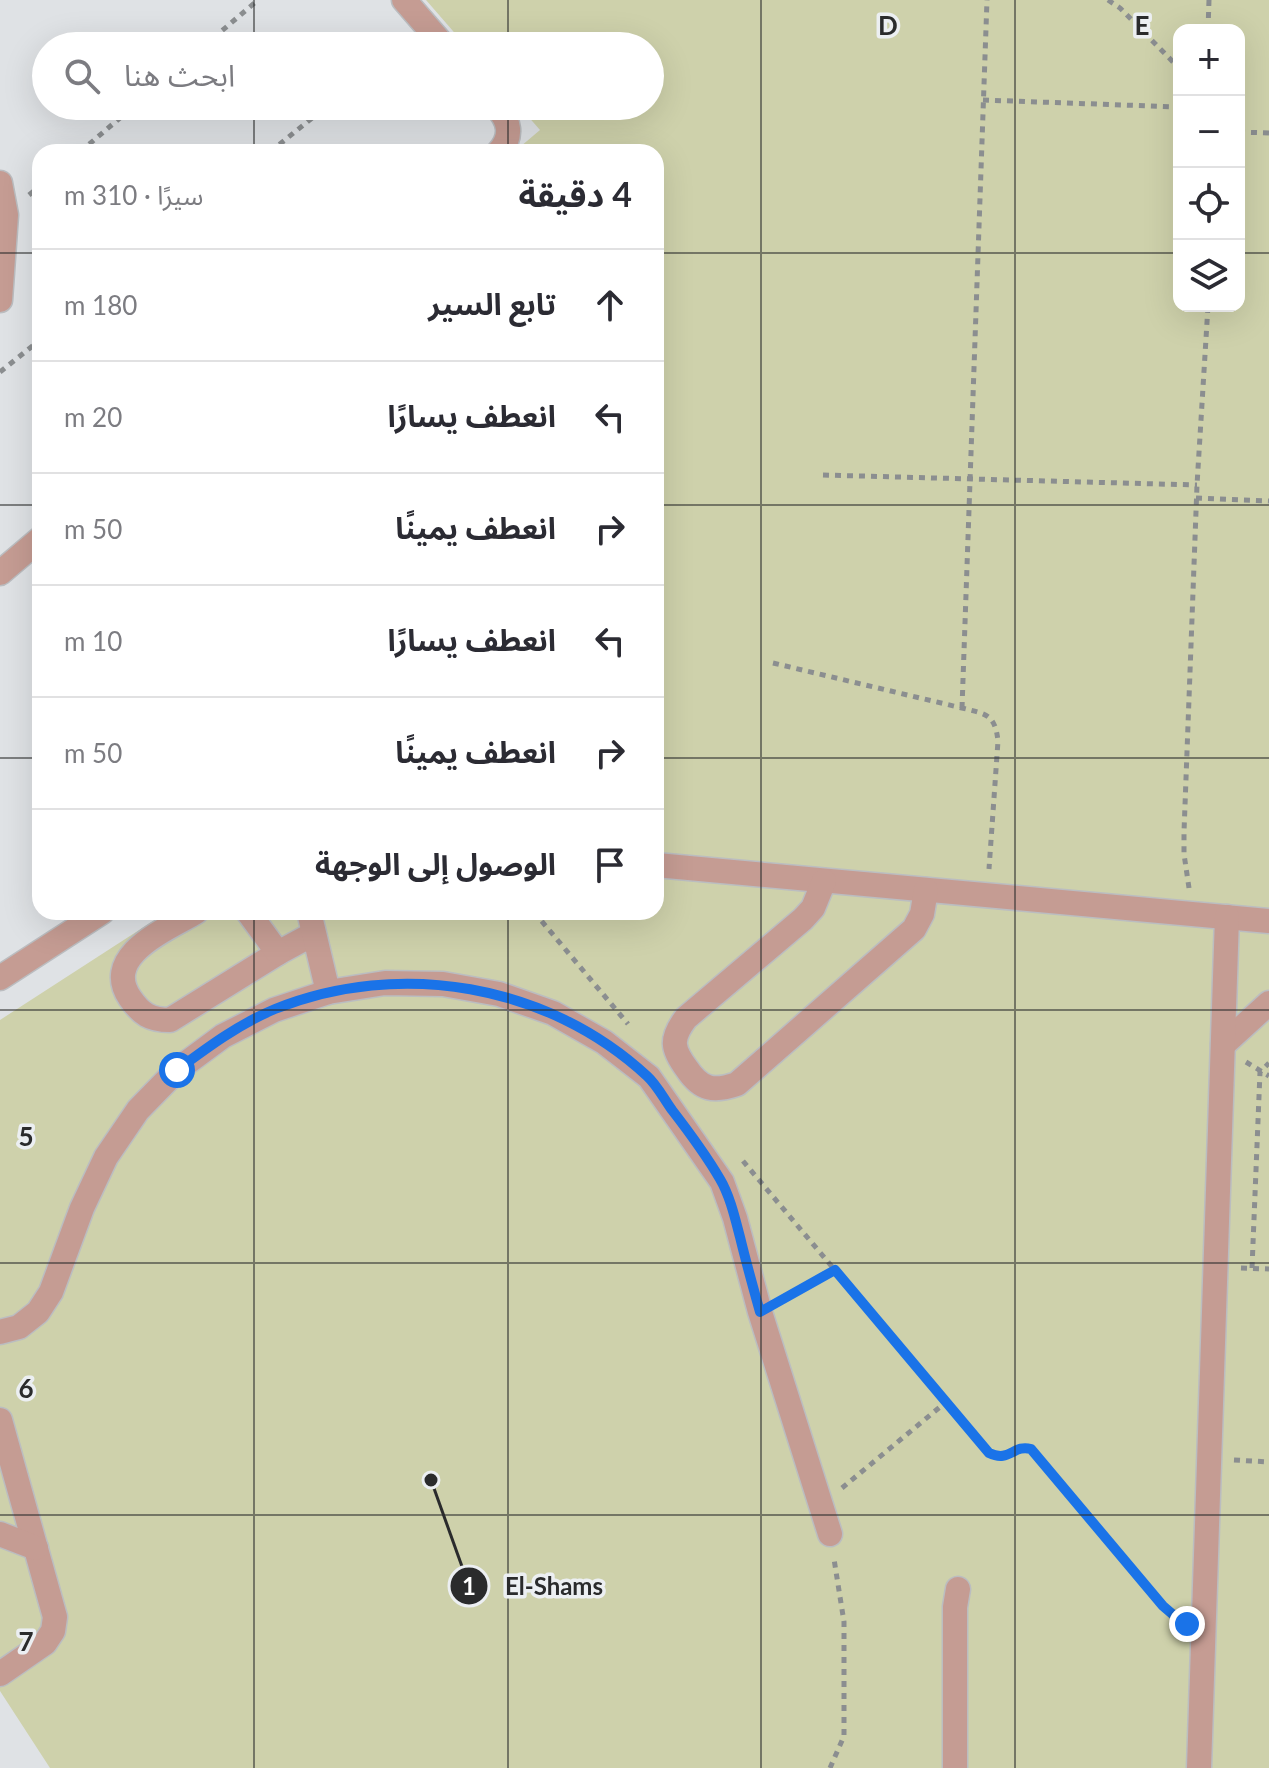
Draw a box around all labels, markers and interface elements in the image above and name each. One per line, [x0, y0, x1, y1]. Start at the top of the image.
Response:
text: D [878, 9, 898, 41]
text: E [1135, 9, 1149, 41]
map controls [1173, 24, 1245, 312]
button: + [1173, 24, 1245, 96]
search box [32, 32, 664, 120]
icon: search [60, 54, 104, 98]
text: ابحث هنا [124, 56, 235, 92]
button: − [1173, 96, 1245, 168]
button: locate [1173, 168, 1245, 240]
text: 4 دقيقة [518, 173, 632, 214]
text: سيرًا · 310 m [64, 179, 203, 211]
button: layers [1173, 240, 1245, 312]
icon: ahead [588, 283, 632, 327]
text: تابع السير [428, 285, 556, 321]
text: 180 m [64, 289, 137, 321]
icon: left [588, 395, 632, 439]
text: انعطف يسارًا [388, 397, 556, 433]
text: 20 m [64, 401, 122, 433]
icon: right [588, 507, 632, 551]
text: انعطف يمينًا [395, 509, 556, 545]
text: 50 m [64, 513, 122, 545]
icon: left [588, 619, 632, 663]
text: انعطف يسارًا [388, 621, 556, 657]
text: 10 m [64, 625, 122, 657]
icon: right [588, 731, 632, 775]
text: انعطف يمينًا [395, 733, 556, 769]
text: 50 m [64, 737, 122, 769]
icon: arrive [588, 843, 632, 887]
text: الوصول إلى الوجهة [315, 845, 556, 881]
route start [159, 1052, 195, 1088]
text: 5 [18, 1120, 34, 1152]
text: 6 [18, 1372, 34, 1404]
callout: El-Shams [449, 1562, 619, 1610]
text: 1 [462, 1571, 476, 1600]
text: El-Shams [505, 1571, 603, 1600]
route end [1169, 1606, 1205, 1642]
text: 7 [18, 1625, 34, 1657]

